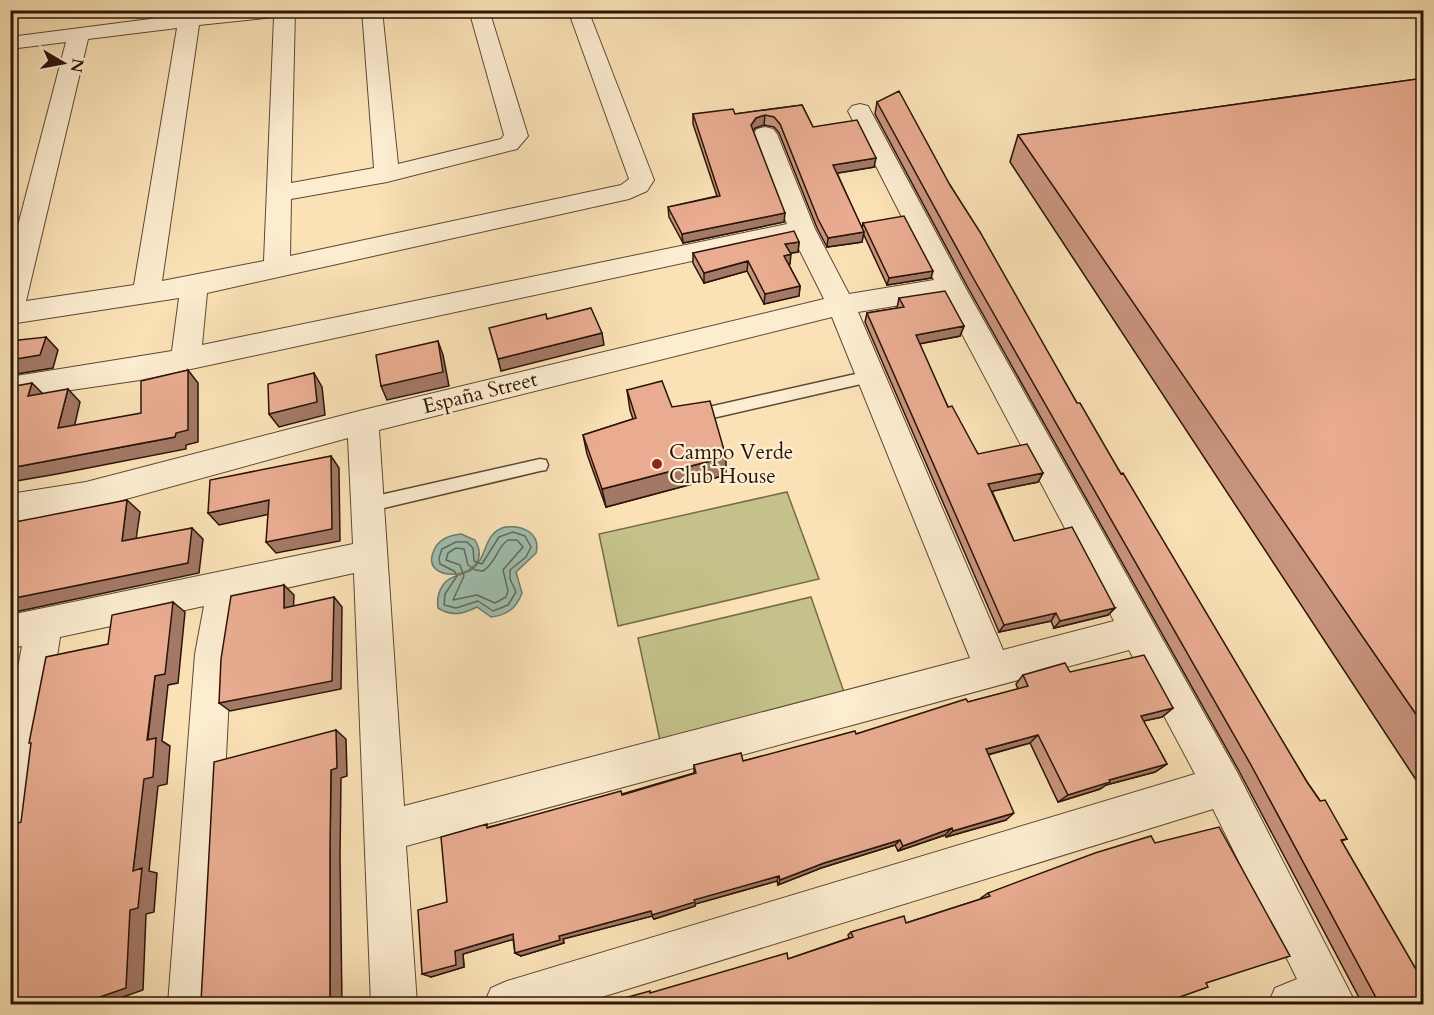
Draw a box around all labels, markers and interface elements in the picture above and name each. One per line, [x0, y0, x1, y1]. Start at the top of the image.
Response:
north arrow [33, 33, 93, 93]
text: N [65, 57, 89, 74]
street label: España Street [420, 365, 541, 421]
place label: Campo Verde Club House [669, 438, 793, 491]
marker: Campo Verde Club House [650, 457, 664, 471]

